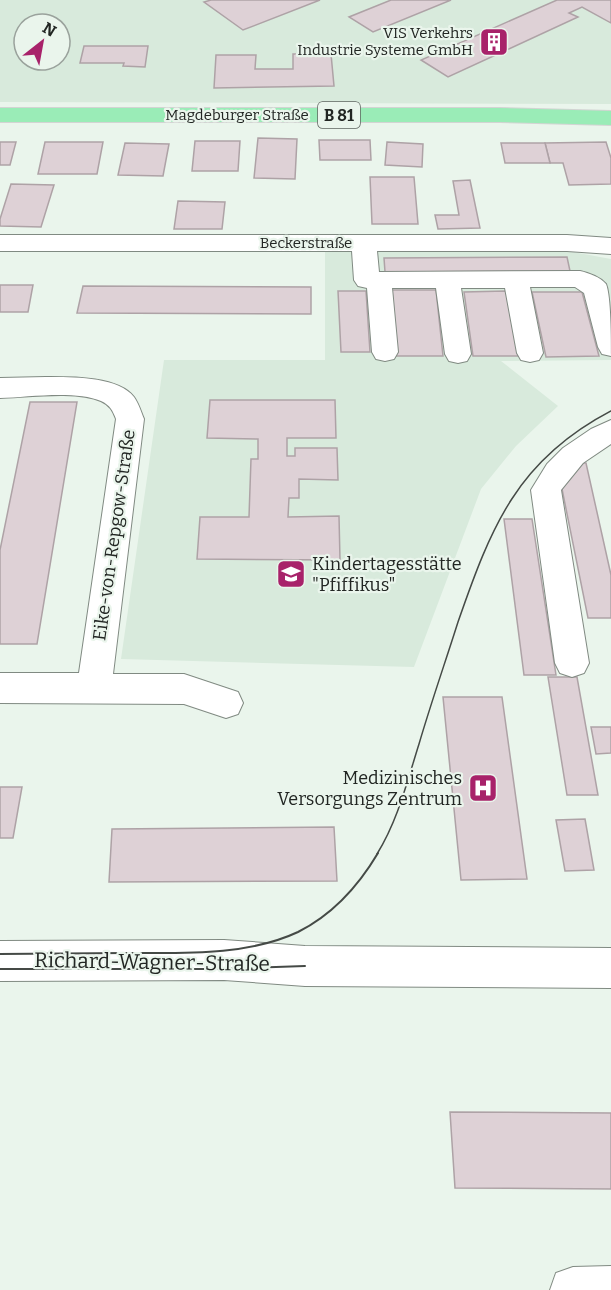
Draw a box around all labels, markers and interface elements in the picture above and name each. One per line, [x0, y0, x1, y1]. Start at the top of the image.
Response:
north arrow [12, 12, 72, 72]
text: N [39, 18, 60, 41]
place label: VIS Verkehrs Industrie Systeme GmbH [297, 24, 473, 59]
building icon: VIS Verkehrs Industrie Systeme GmbH [478, 26, 510, 58]
road number: B 81 [318, 102, 360, 128]
street label: Magdeburger Straße [165, 106, 309, 124]
street label: Beckerstraße [260, 234, 352, 252]
street label: Eike-von-Repgow-Straße [88, 428, 140, 642]
place label: Kindertagesstätte "Pfiffikus" [312, 553, 462, 596]
school or university icon: Kindertagesstätte "Pfiffikus" [275, 558, 307, 590]
place label: Medizinisches Versorgungs Zentrum [277, 767, 462, 810]
hospital icon: Medizinisches Versorgungs Zentrum [467, 772, 499, 804]
street label: Richard-Wagner-Straße [34, 947, 270, 977]

